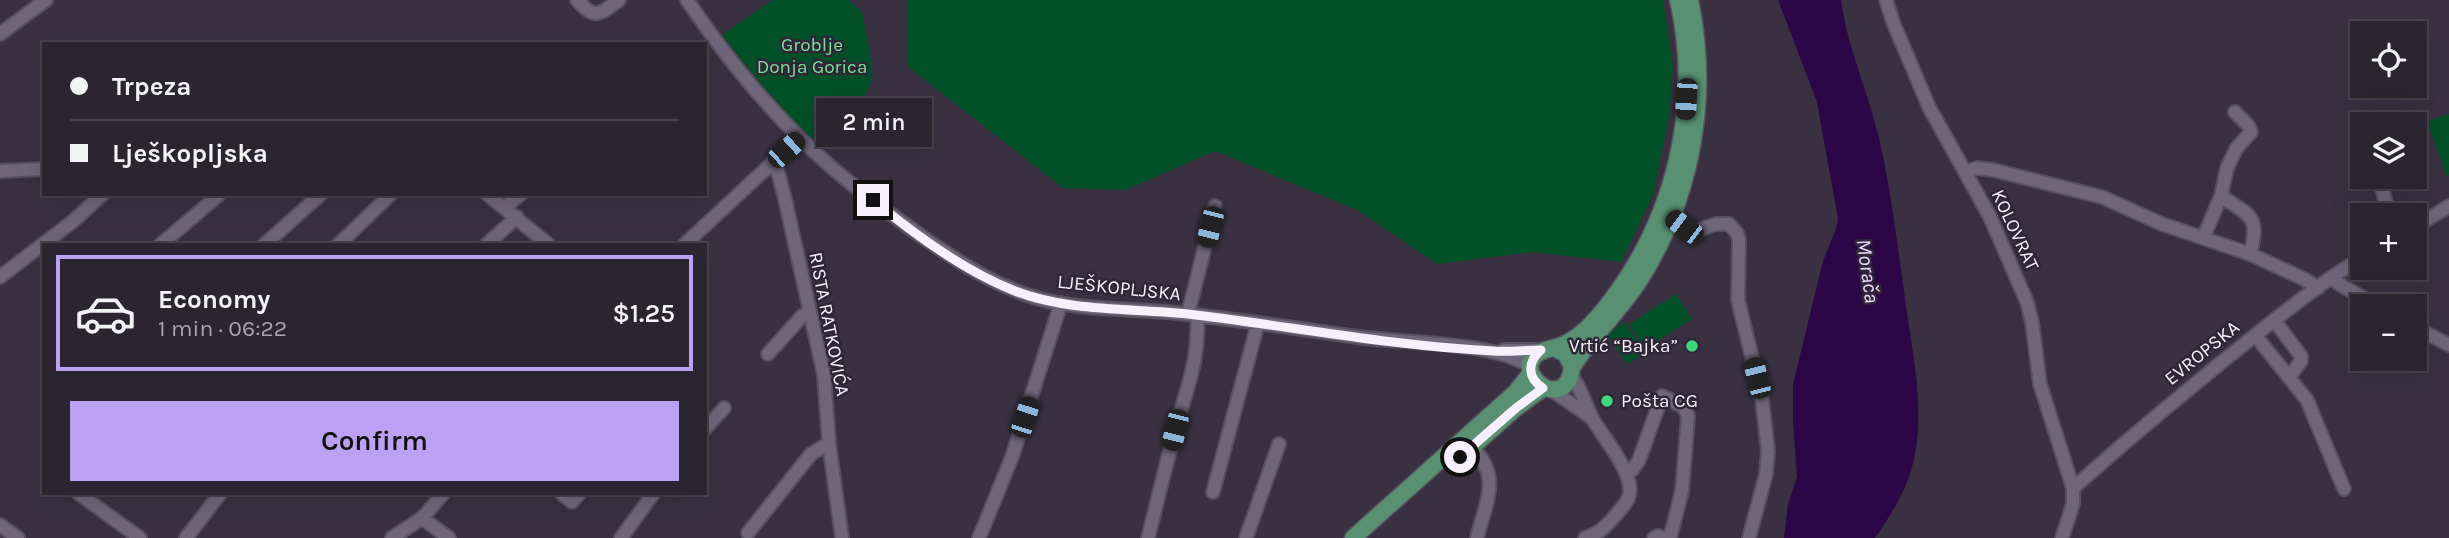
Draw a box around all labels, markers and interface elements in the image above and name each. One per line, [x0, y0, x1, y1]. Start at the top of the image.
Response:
map controls [2350, 21, 2427, 371]
button: locate [2350, 21, 2427, 98]
park label: Groblje Donja Gorica [757, 34, 867, 78]
text: Trpeza [112, 71, 192, 102]
car [1675, 77, 1698, 121]
callout: 2 min [815, 99, 931, 148]
text: 2 min [843, 109, 905, 136]
button: layers [2350, 112, 2427, 189]
car [764, 128, 809, 172]
text: Lješkopljska [112, 138, 268, 169]
route end [857, 184, 889, 216]
street label: KOLOVRAT [1987, 186, 2044, 274]
button: + [2350, 203, 2427, 280]
car [1195, 204, 1226, 250]
car [1661, 206, 1708, 248]
water label: Morača [1852, 237, 1884, 305]
street label: RISTA RATKOVIĆA [804, 250, 855, 398]
street label: LJEŠKOPLJSKA [1056, 271, 1182, 305]
icon: car [74, 282, 137, 345]
text: Economy [158, 284, 270, 315]
button: − [2350, 294, 2427, 371]
text: $1.25 [613, 298, 675, 329]
text: 1 min · 06:22 [158, 315, 287, 342]
street label: EVROPSKA [2160, 316, 2244, 390]
place label: Vrtić “Bajka” [1569, 335, 1678, 357]
marker: Vrtić “Bajka” [1684, 338, 1700, 354]
car [1742, 355, 1773, 401]
place label: Pošta CG [1621, 390, 1698, 412]
marker: Pošta CG [1599, 393, 1615, 409]
car [1009, 394, 1042, 440]
button: Confirm [70, 401, 679, 481]
car [1160, 407, 1191, 453]
route start [1444, 441, 1476, 473]

